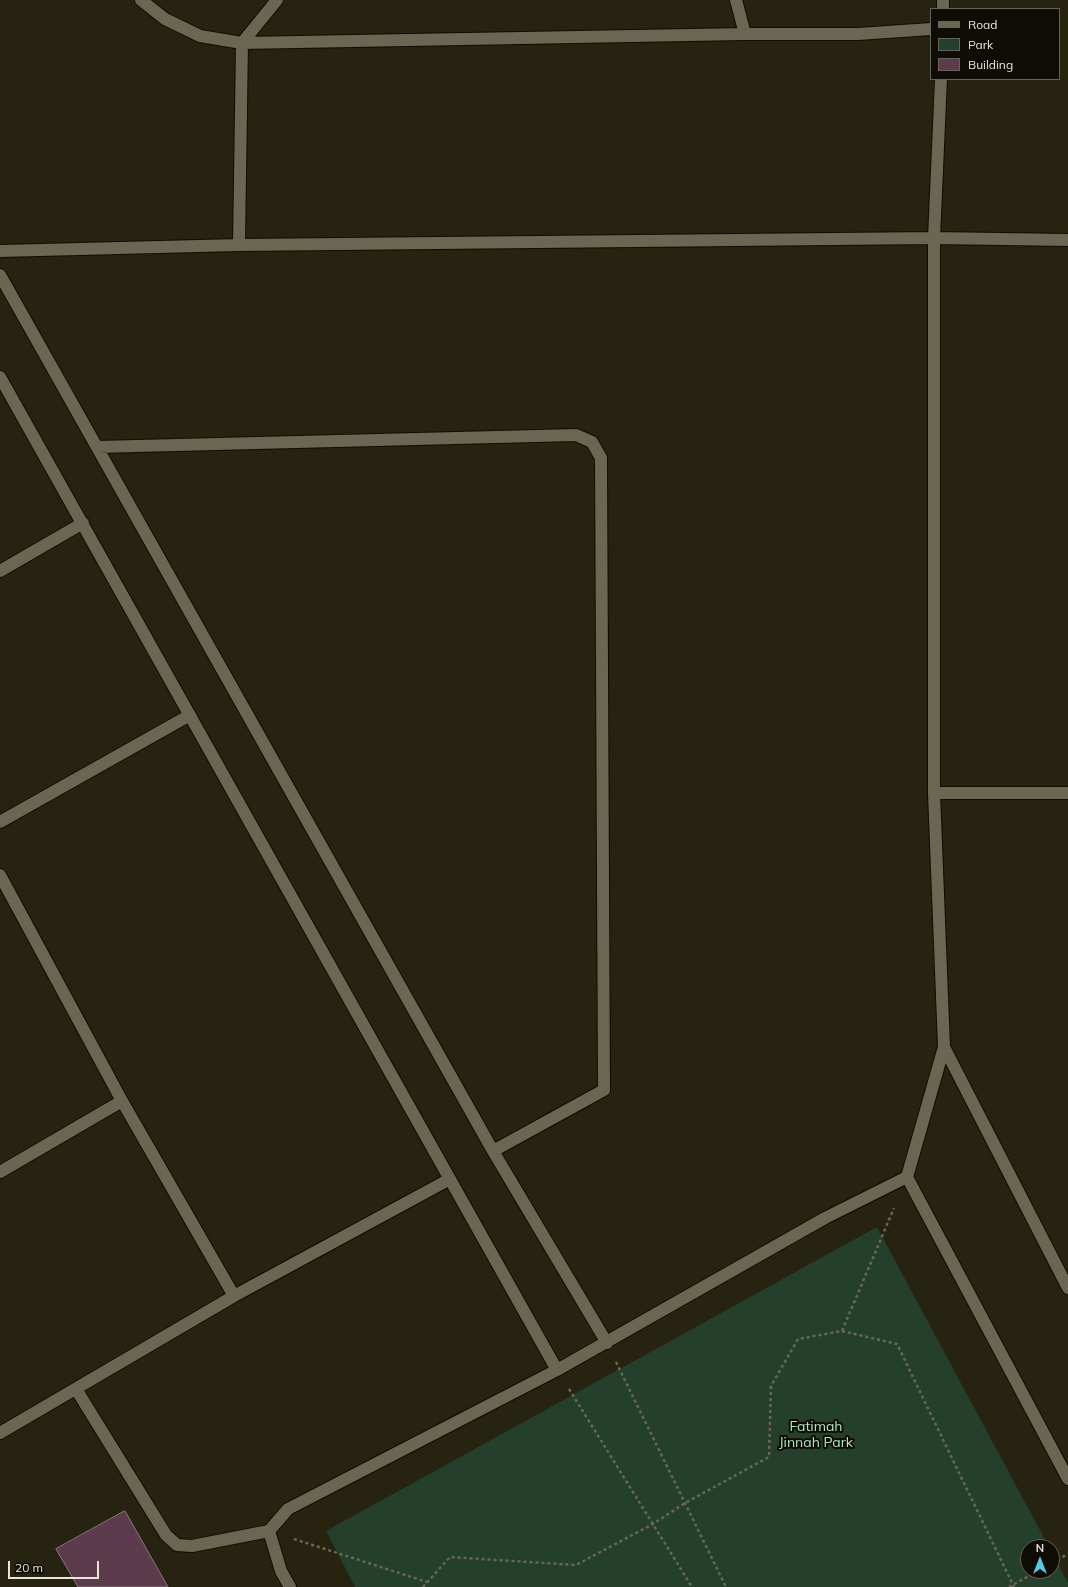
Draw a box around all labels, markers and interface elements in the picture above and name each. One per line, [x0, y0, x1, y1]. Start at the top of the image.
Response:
legend [930, 8, 1060, 80]
text: Road [968, 17, 997, 32]
text: Park [968, 37, 993, 52]
text: Building [968, 57, 1013, 72]
park label: Fatimah Jinnah Park [779, 1419, 853, 1452]
north arrow [1020, 1539, 1060, 1579]
text: N [1036, 1541, 1044, 1555]
scale bar [10, 1553, 101, 1579]
text: 20 m [15, 1560, 43, 1575]

